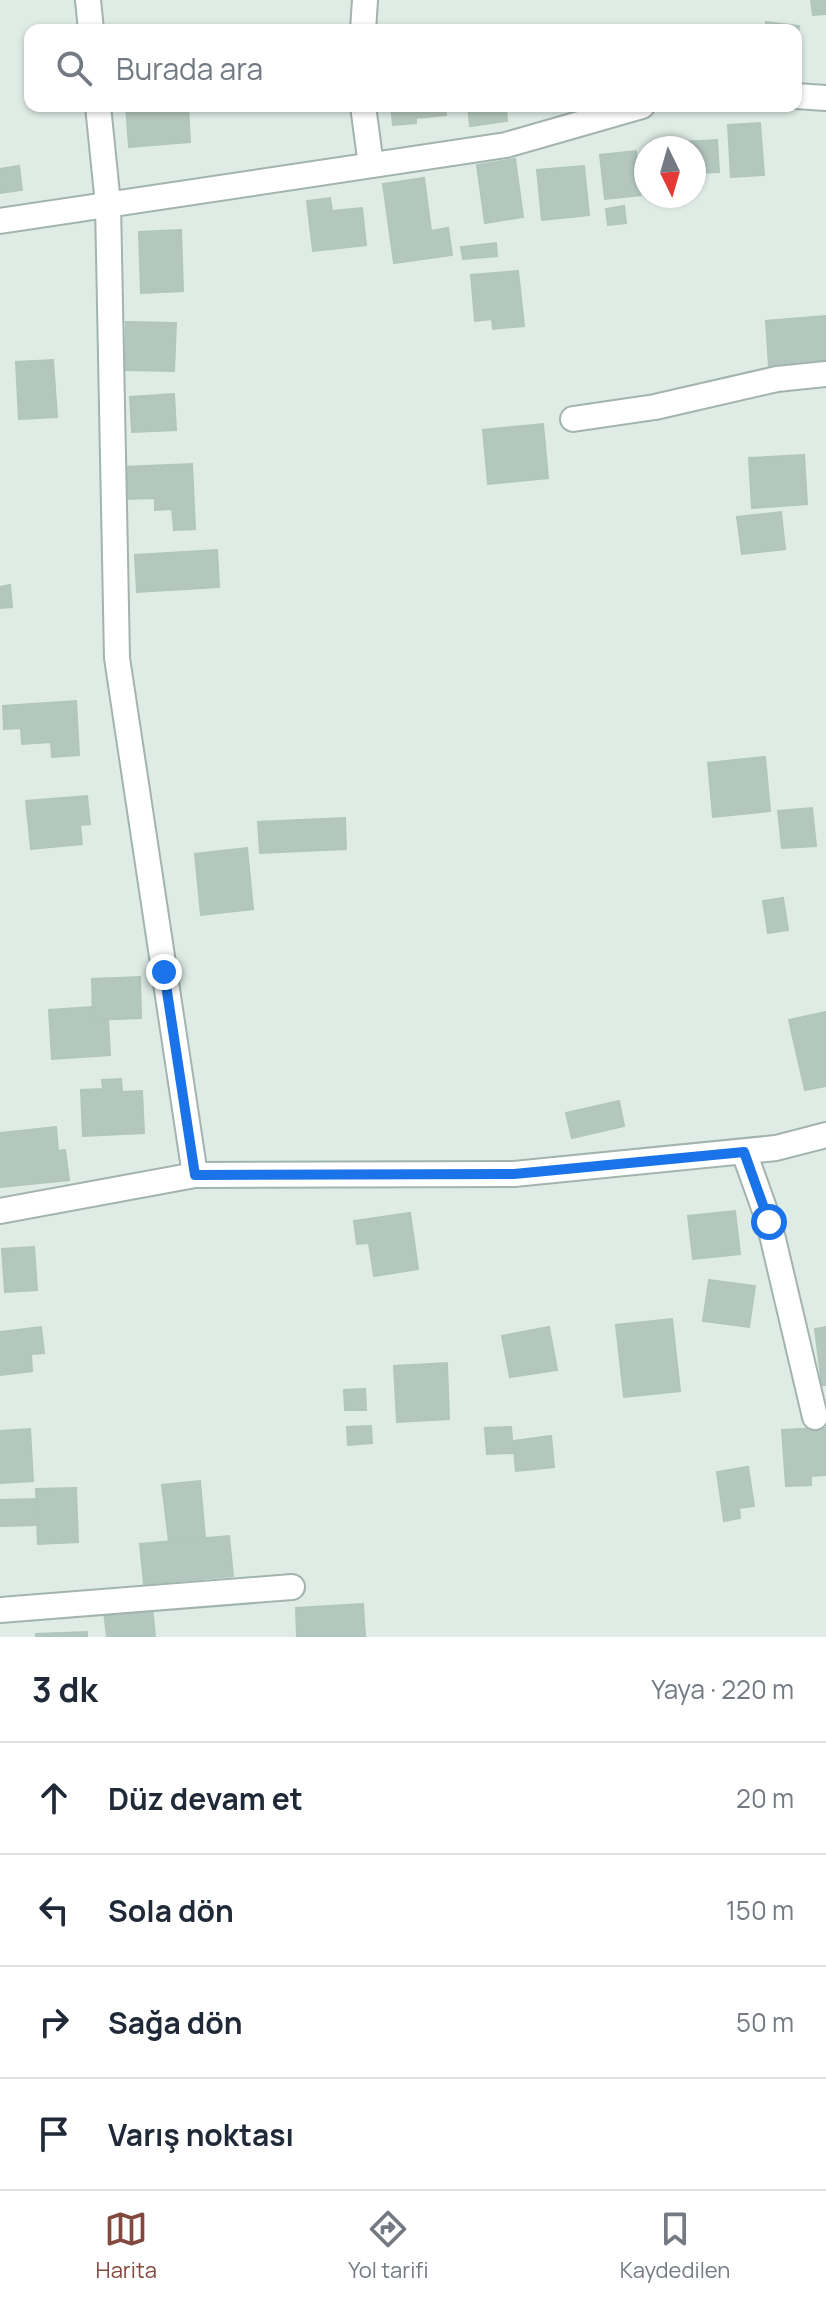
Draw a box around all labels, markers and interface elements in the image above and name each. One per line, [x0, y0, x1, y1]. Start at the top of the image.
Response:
search box [24, 24, 802, 112]
icon: search [52, 46, 96, 90]
text: Burada ara [116, 48, 263, 89]
north arrow [634, 136, 706, 208]
route end [146, 954, 182, 990]
route start [751, 1204, 787, 1240]
text: 3 dk [32, 1666, 98, 1712]
text: Yaya · 220 m [651, 1671, 794, 1707]
icon: ahead [32, 1776, 76, 1820]
text: Düz devam et [108, 1778, 303, 1819]
text: 20 m [736, 1780, 794, 1816]
icon: left [32, 1888, 76, 1932]
text: Sola dön [108, 1890, 234, 1931]
text: 150 m [726, 1892, 794, 1928]
icon: right [32, 2000, 76, 2044]
text: Sağa dön [108, 2002, 243, 2043]
text: 50 m [736, 2004, 794, 2040]
icon: arrive [32, 2112, 76, 2156]
text: Varış noktası [108, 2114, 294, 2155]
tab: Harita [96, 2207, 157, 2285]
tab: Yol tarifi [348, 2207, 429, 2285]
tab: Kaydedilen [620, 2207, 730, 2285]

